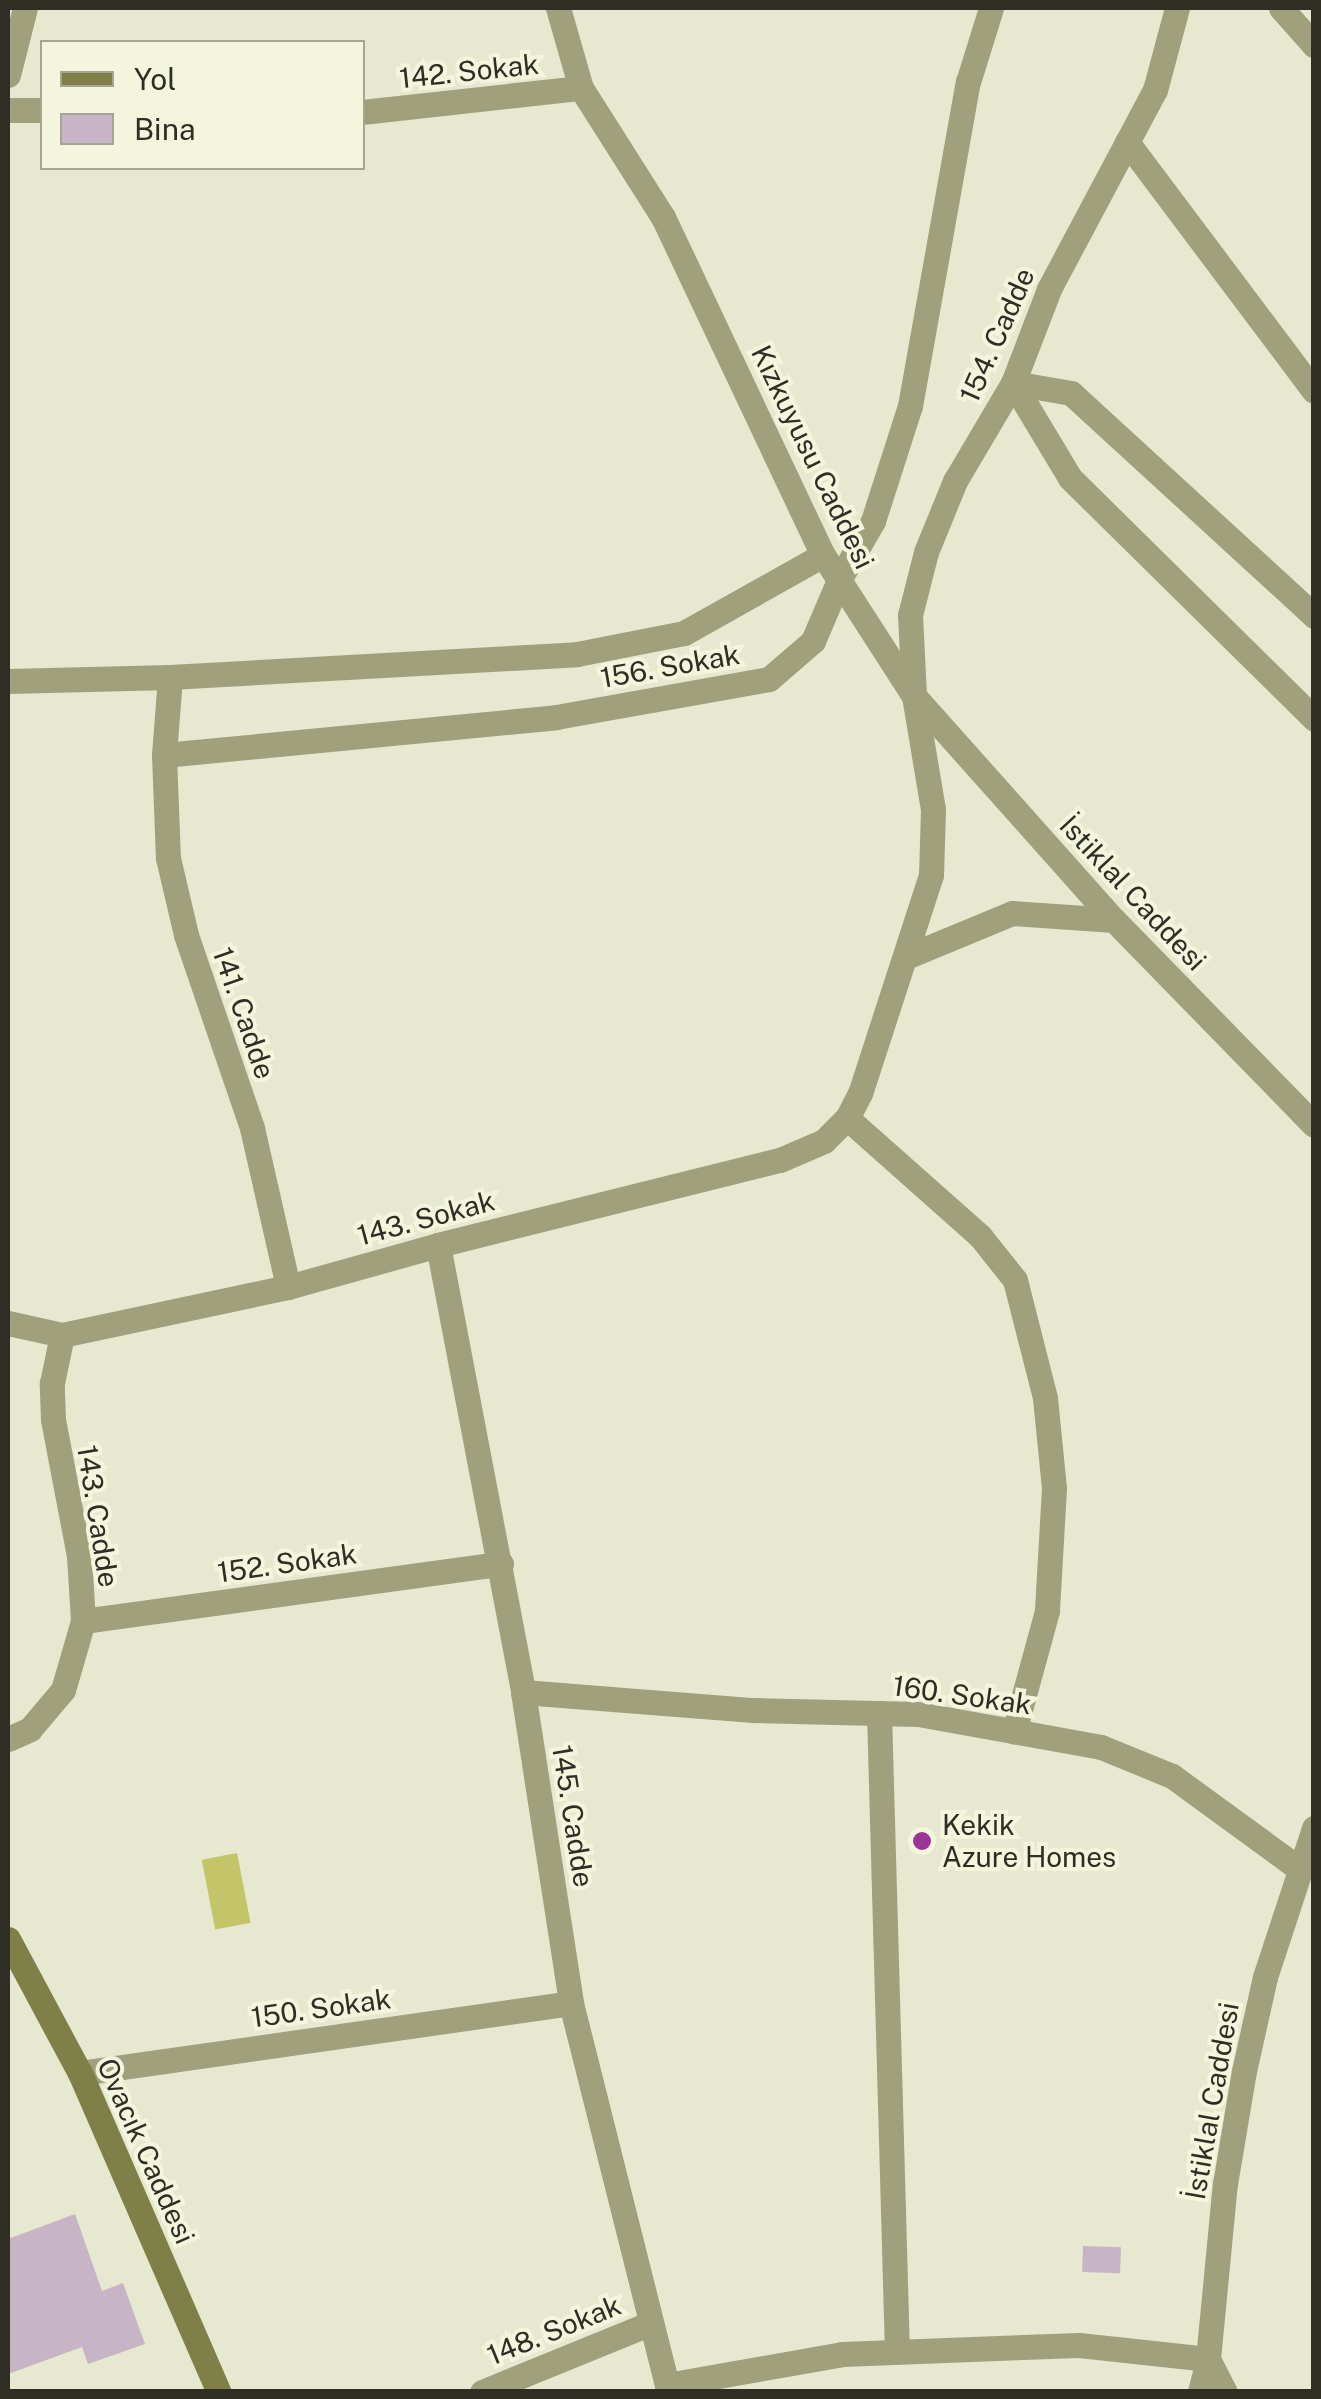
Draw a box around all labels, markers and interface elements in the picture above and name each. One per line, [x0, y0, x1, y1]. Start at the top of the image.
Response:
legend [40, 40, 365, 170]
street label: 142. Sokak [398, 47, 540, 95]
text: Yol [134, 61, 176, 97]
text: Bina [134, 111, 196, 147]
street label: 154. Cadde [952, 262, 1042, 408]
street label: Kızkuyusu Caddesi [744, 340, 882, 574]
street label: 156. Sokak [598, 637, 742, 695]
street label: İstiklal Caddesi [1053, 809, 1213, 977]
street label: 141. Cadde [206, 943, 282, 1083]
street label: 143. Sokak [354, 1184, 498, 1252]
street label: 143. Cadde [70, 1442, 126, 1590]
street label: 152. Sokak [215, 1537, 359, 1589]
street label: 160. Sokak [890, 1669, 1034, 1721]
street label: 145. Cadde [545, 1742, 601, 1890]
place label: Kekik Azure Homes [942, 1808, 1116, 1874]
marker: Kekik Azure Homes [911, 1830, 933, 1852]
street label: 150. Sokak [249, 1982, 393, 2034]
street label: İstiklal Caddesi [1178, 2000, 1246, 2202]
street label: Ovacık Caddesi [90, 2053, 202, 2249]
street label: 148. Sokak [482, 2288, 626, 2372]

